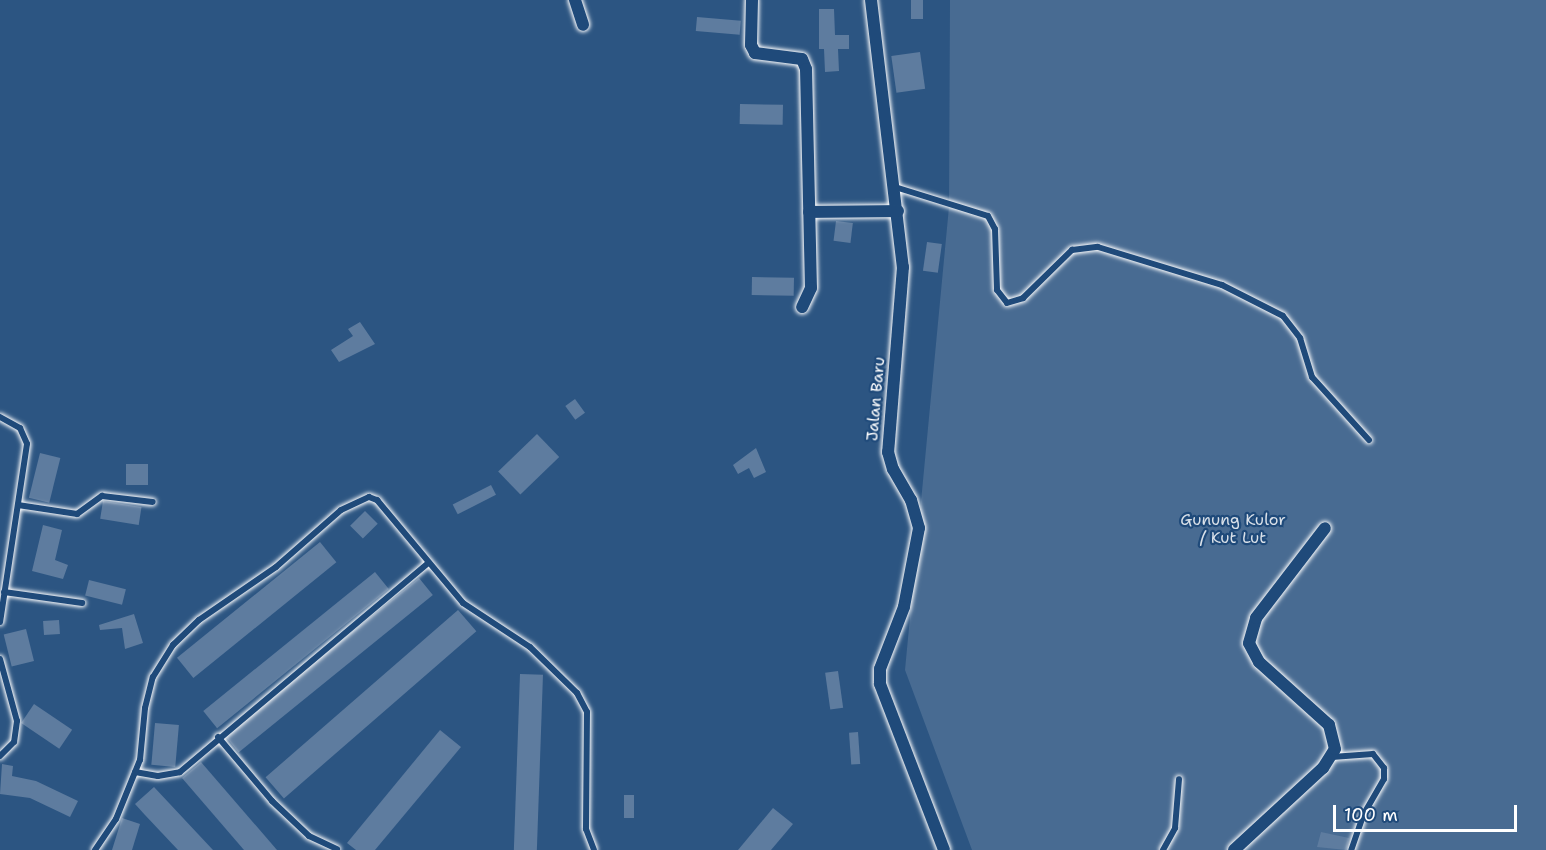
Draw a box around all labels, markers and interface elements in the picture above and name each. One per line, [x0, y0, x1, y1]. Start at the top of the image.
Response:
street label: Jalan Baru [863, 356, 889, 442]
park label: Gunung Kulor / Kut Lut [1180, 510, 1286, 548]
scale bar [1336, 793, 1520, 831]
text: 100 m [1344, 803, 1398, 827]

